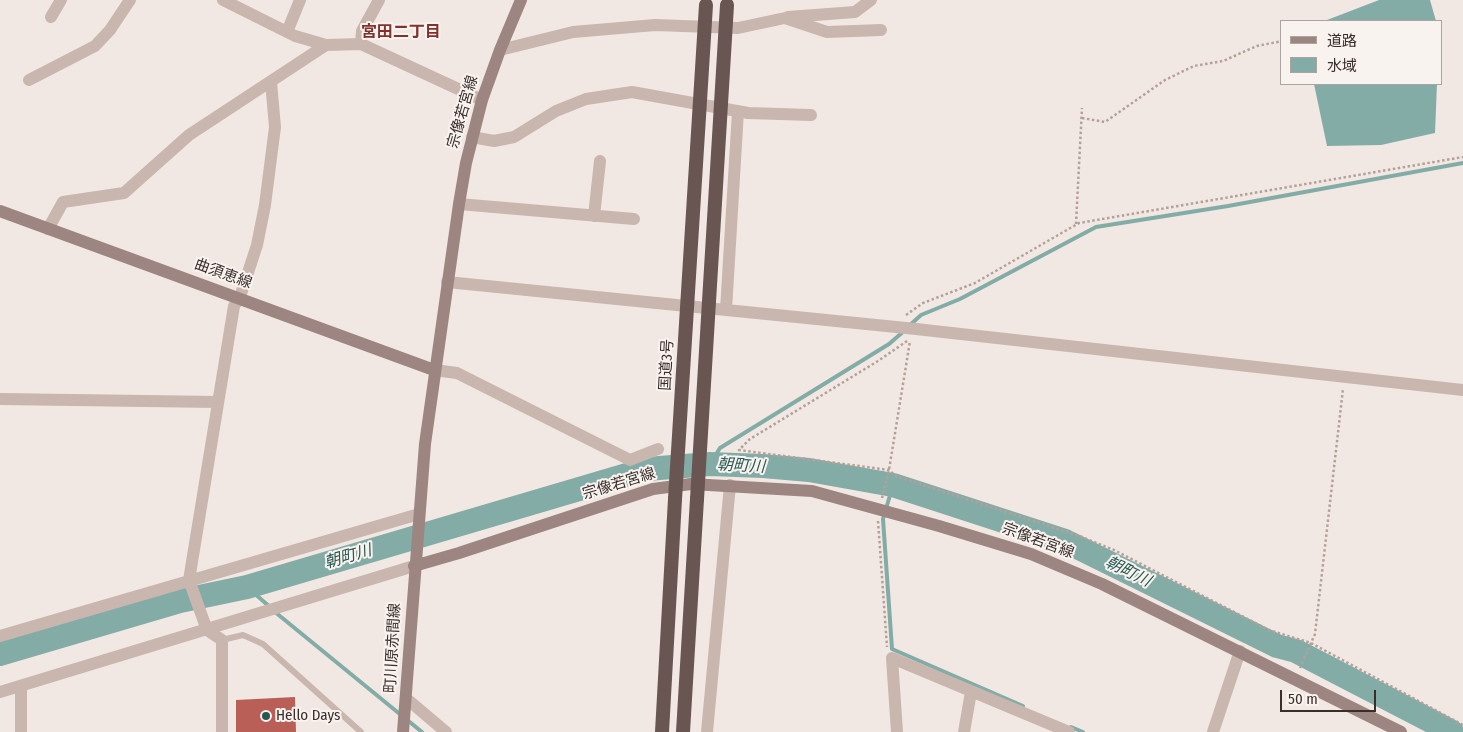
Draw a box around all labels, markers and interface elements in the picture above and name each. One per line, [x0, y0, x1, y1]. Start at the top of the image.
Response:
legend [1280, 20, 1443, 85]
district label: 宮田二丁目 [361, 23, 441, 43]
text: 道路 [1327, 32, 1357, 50]
text: 水域 [1327, 57, 1357, 75]
street label: 宗像若宮線 [444, 73, 482, 151]
street label: 曲須恵線 [192, 255, 254, 293]
street label: 国道3号 [657, 339, 677, 391]
water label: 朝町川 [717, 455, 765, 477]
street label: 宗像若宮線 [581, 464, 657, 504]
street label: 宗像若宮線 [1000, 520, 1076, 562]
water label: 朝町川 [322, 541, 374, 573]
water label: 朝町川 [1102, 553, 1154, 591]
street label: 町川原赤間線 [382, 603, 404, 693]
scale bar [1283, 680, 1379, 712]
text: 50 m [1288, 690, 1318, 708]
place label: Hello Days [276, 707, 340, 725]
marker: Hello Days [260, 710, 272, 722]

